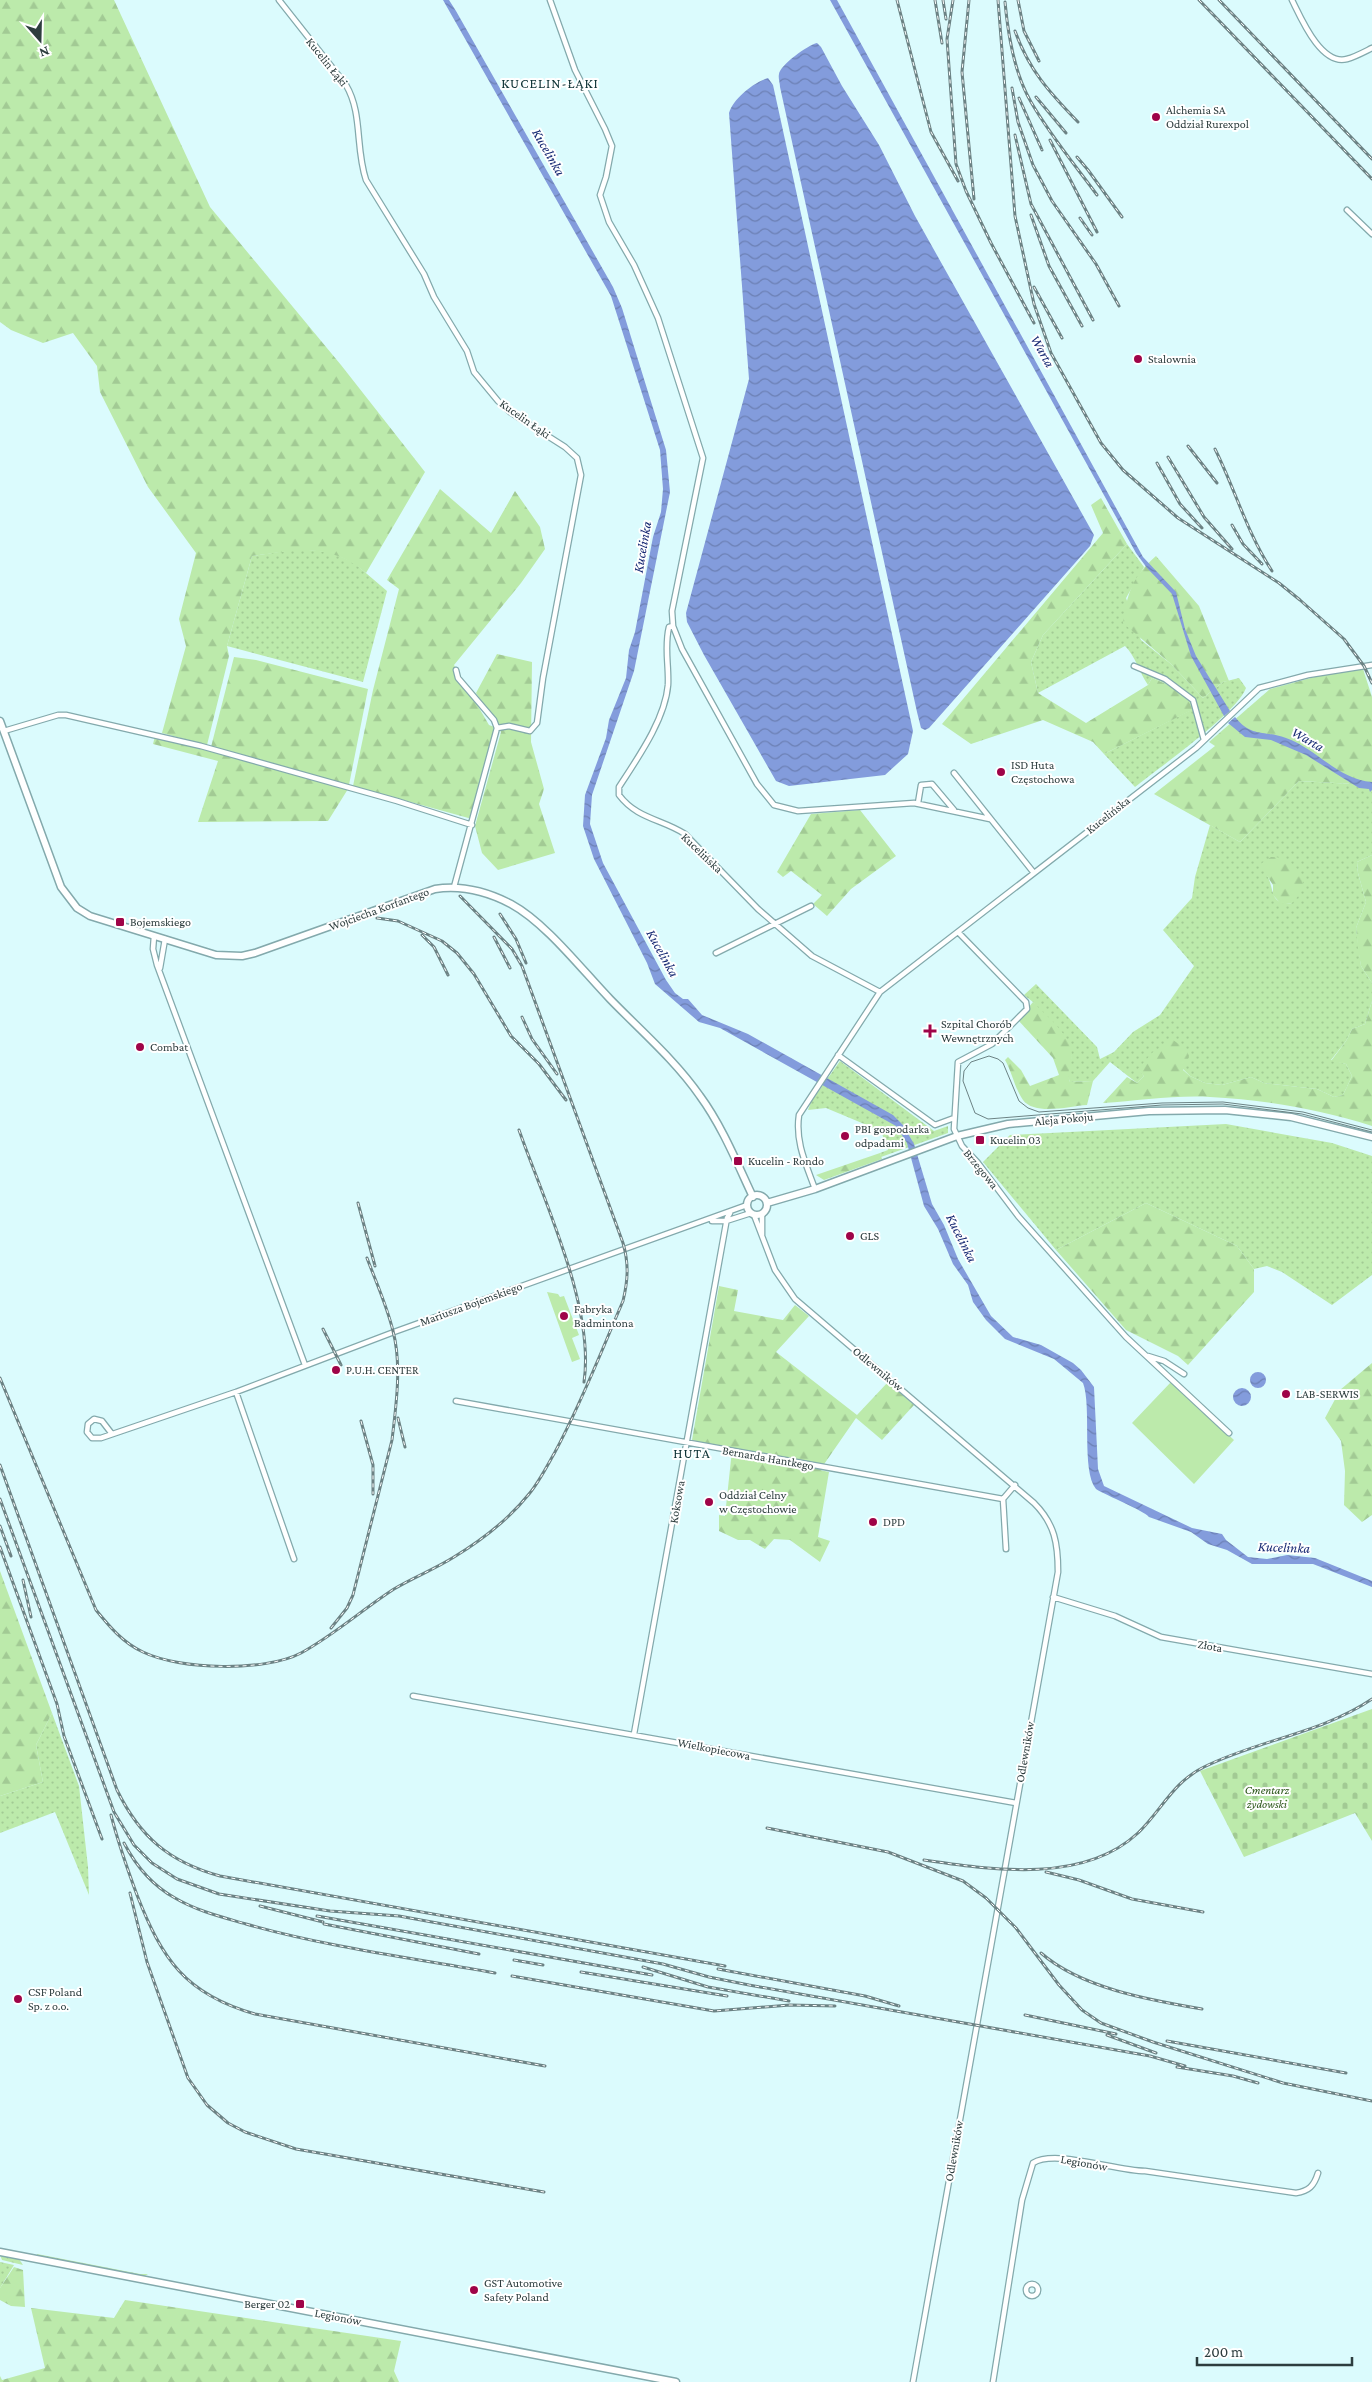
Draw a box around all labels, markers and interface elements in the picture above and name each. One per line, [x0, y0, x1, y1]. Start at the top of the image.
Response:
north arrow [15, 15, 65, 65]
street label: Kucelin Łąki [303, 35, 351, 89]
text: N [37, 43, 52, 62]
district label: KUCELIN-ŁĄKI [501, 75, 599, 91]
place label: Alchemia SA Oddział Rurexpol [1166, 103, 1249, 131]
marker: Alchemia SA Oddział Rurexpol [1150, 111, 1162, 123]
water label: Kucelinka [529, 125, 569, 179]
water label: Warta [1028, 332, 1059, 370]
place label: Stalownia [1148, 352, 1197, 366]
marker: Stalownia [1132, 353, 1144, 365]
street label: Kucelin Łąki [497, 396, 553, 442]
water label: Kucelinka [630, 520, 654, 574]
water label: Warta [1289, 723, 1327, 755]
place label: ISD Huta Częstochowa [1011, 758, 1075, 786]
marker: ISD Huta Częstochowa [995, 766, 1007, 778]
street label: Kucelińska [1083, 793, 1133, 837]
street label: Kucelińska [678, 830, 726, 876]
street label: Wojciecha Korfantego [327, 884, 431, 934]
place label: Bojemskiego [130, 915, 191, 929]
marker: Bojemskiego [114, 916, 126, 928]
water label: Kucelinka [643, 926, 683, 980]
place label: Szpital Chorób Wewnętrznych [941, 1017, 1014, 1045]
marker: Szpital Chorób Wewnętrznych [923, 1024, 937, 1038]
place label: Combat [150, 1040, 189, 1054]
marker: Combat [134, 1041, 146, 1053]
street label: Aleja Pokoju [1034, 1109, 1094, 1129]
place label: PBI gospodarka odpadami [855, 1122, 930, 1150]
marker: PBI gospodarka odpadami [839, 1130, 851, 1142]
place label: Kucelin 03 [990, 1133, 1041, 1147]
marker: Kucelin 03 [974, 1134, 986, 1146]
street label: Brzegowa [961, 1146, 1002, 1192]
place label: Kucelin - Rondo [748, 1154, 824, 1168]
marker: Kucelin - Rondo [732, 1155, 744, 1167]
water label: Kucelinka [943, 1211, 981, 1265]
place label: GLS [860, 1229, 880, 1243]
marker: GLS [844, 1230, 856, 1242]
street label: Mariusza Bojemskiego [418, 1279, 524, 1329]
place label: Fabryka Badmintona [574, 1302, 634, 1330]
marker: Fabryka Badmintona [558, 1310, 570, 1322]
street label: Odlewników [850, 1344, 906, 1394]
place label: P.U.H. CENTER [346, 1363, 419, 1377]
marker: P.U.H. CENTER [330, 1364, 342, 1376]
place label: LAB-SERWIS [1296, 1387, 1359, 1401]
marker: LAB-SERWIS [1280, 1388, 1292, 1400]
street label: Bernarda Hantkego [721, 1443, 815, 1473]
district label: HUTA [673, 1445, 711, 1461]
street label: Koksowa [666, 1479, 688, 1525]
place label: Oddział Celny w Częstochowie [719, 1488, 797, 1516]
marker: Oddział Celny w Częstochowie [703, 1496, 715, 1508]
place label: DPD [883, 1515, 905, 1529]
marker: DPD [867, 1516, 879, 1528]
water label: Kucelinka [1258, 1538, 1311, 1556]
street label: Złota [1197, 1637, 1224, 1655]
street label: Odlewników [1013, 1720, 1037, 1784]
street label: Wielkopiecowa [676, 1735, 752, 1763]
park label: Cmentarz żydowski [1245, 1783, 1290, 1811]
place label: CSF Poland Sp. z o.o. [28, 1985, 83, 2013]
marker: CSF Poland Sp. z o.o. [12, 1993, 24, 2005]
street label: Odlewników [942, 2119, 966, 2183]
street label: Legionów [1059, 2152, 1109, 2174]
place label: GST Automotive Safety Poland [484, 2276, 562, 2304]
marker: GST Automotive Safety Poland [468, 2284, 480, 2296]
place label: Berger 02 [244, 2297, 290, 2311]
marker: Berger 02 [294, 2298, 306, 2310]
street label: Legionów [313, 2306, 363, 2328]
scale bar [1197, 2334, 1352, 2366]
text: 200 m [1204, 2344, 1243, 2360]

